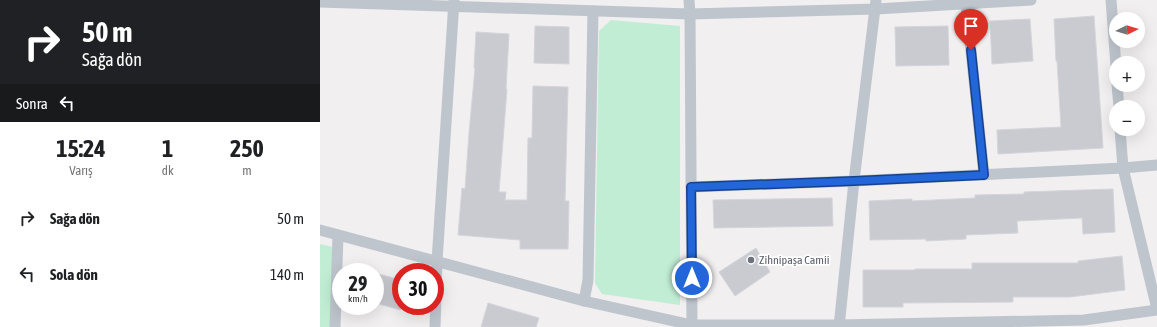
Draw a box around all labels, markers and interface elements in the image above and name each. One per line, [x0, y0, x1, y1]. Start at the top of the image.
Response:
pin [954, 9, 988, 50]
north arrow [1109, 12, 1145, 48]
map controls [1109, 12, 1145, 136]
icon: arrive [960, 15, 982, 37]
icon: right [16, 16, 68, 68]
text: 50 m [82, 16, 132, 48]
text: Sağa dön [82, 49, 142, 70]
button: + [1109, 56, 1145, 92]
icon: left [56, 92, 78, 114]
text: Sonra [16, 95, 48, 112]
button: − [1109, 100, 1145, 136]
text: 15:24 [56, 135, 106, 162]
text: 1 [162, 135, 173, 162]
text: 250 [230, 135, 264, 162]
text: Varış [69, 163, 93, 178]
text: dk [162, 163, 174, 178]
text: m [242, 163, 252, 178]
icon: right [16, 207, 38, 229]
text: Sağa dön [50, 210, 100, 227]
text: 50 m [277, 210, 304, 227]
place label: Zihnipaşa Camii [759, 253, 829, 267]
marker: Zihnipaşa Camii [746, 255, 756, 265]
position arrow [671, 257, 713, 299]
icon: left [16, 263, 38, 285]
speed limit sign: 30 [392, 263, 444, 315]
text: Sola dön [50, 266, 98, 283]
text: 140 m [270, 266, 304, 283]
text: 29 [349, 272, 367, 295]
text: km/h [348, 293, 368, 304]

